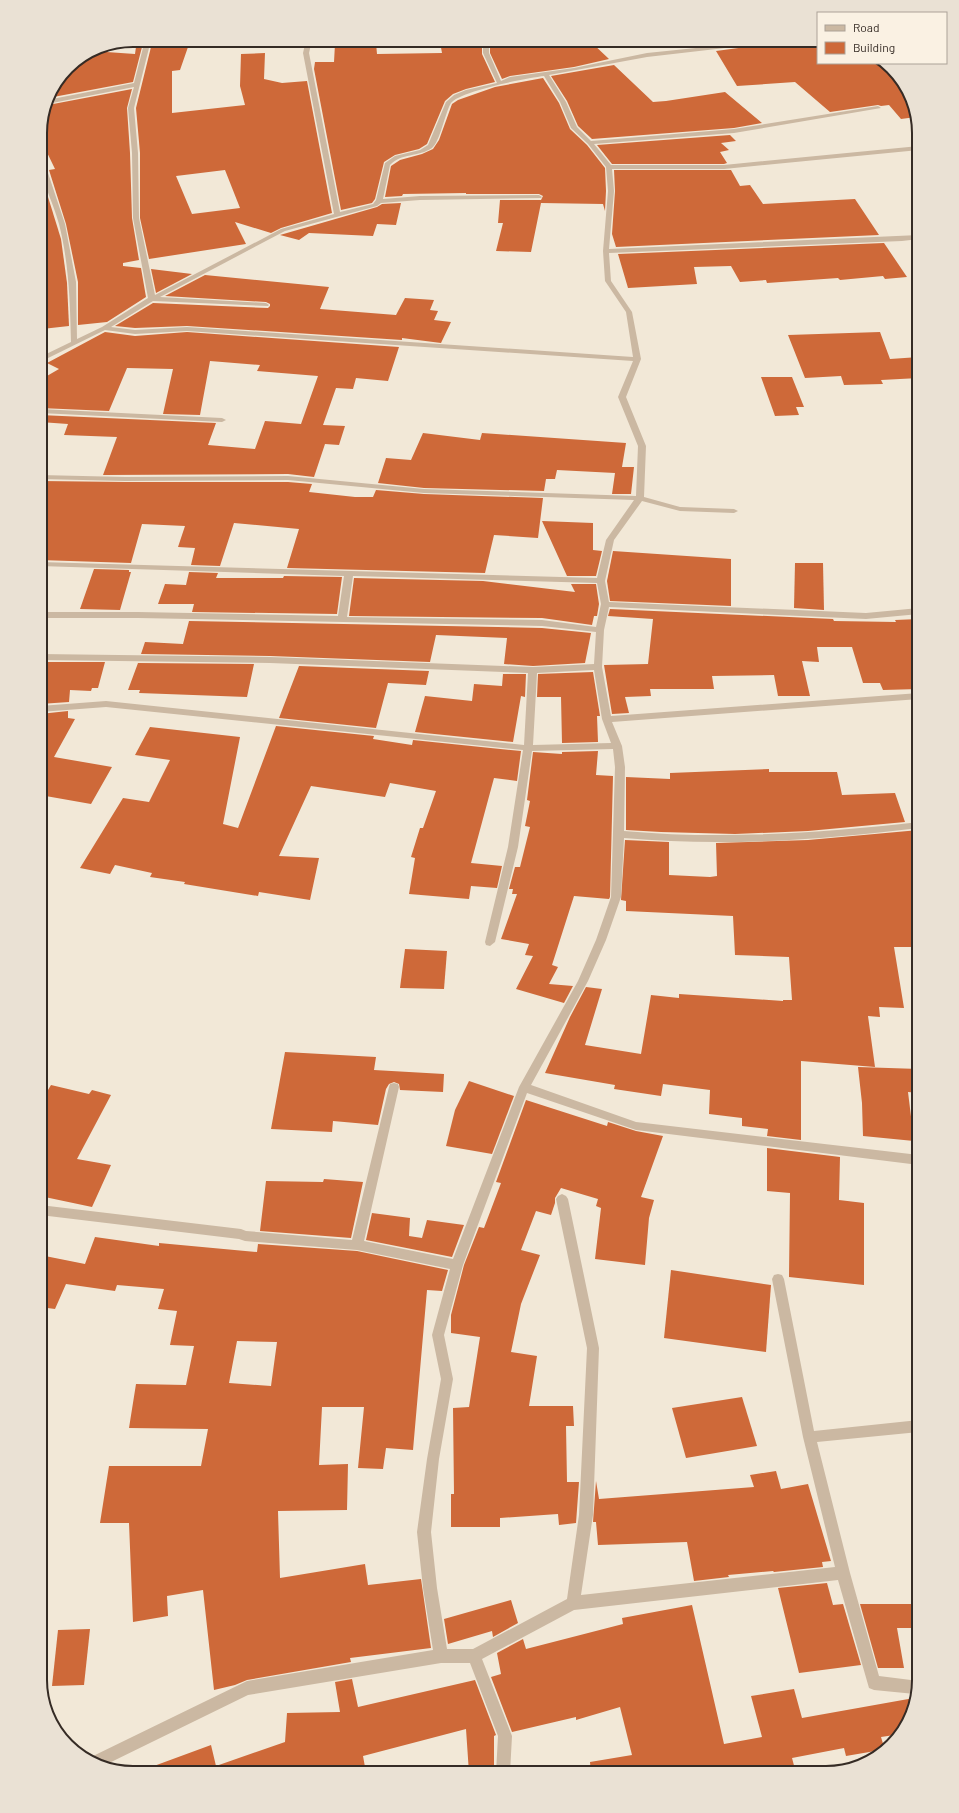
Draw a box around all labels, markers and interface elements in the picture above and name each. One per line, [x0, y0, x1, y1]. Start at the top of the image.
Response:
legend [817, 12, 947, 64]
text: Road [853, 20, 880, 34]
text: Building [853, 40, 895, 54]

